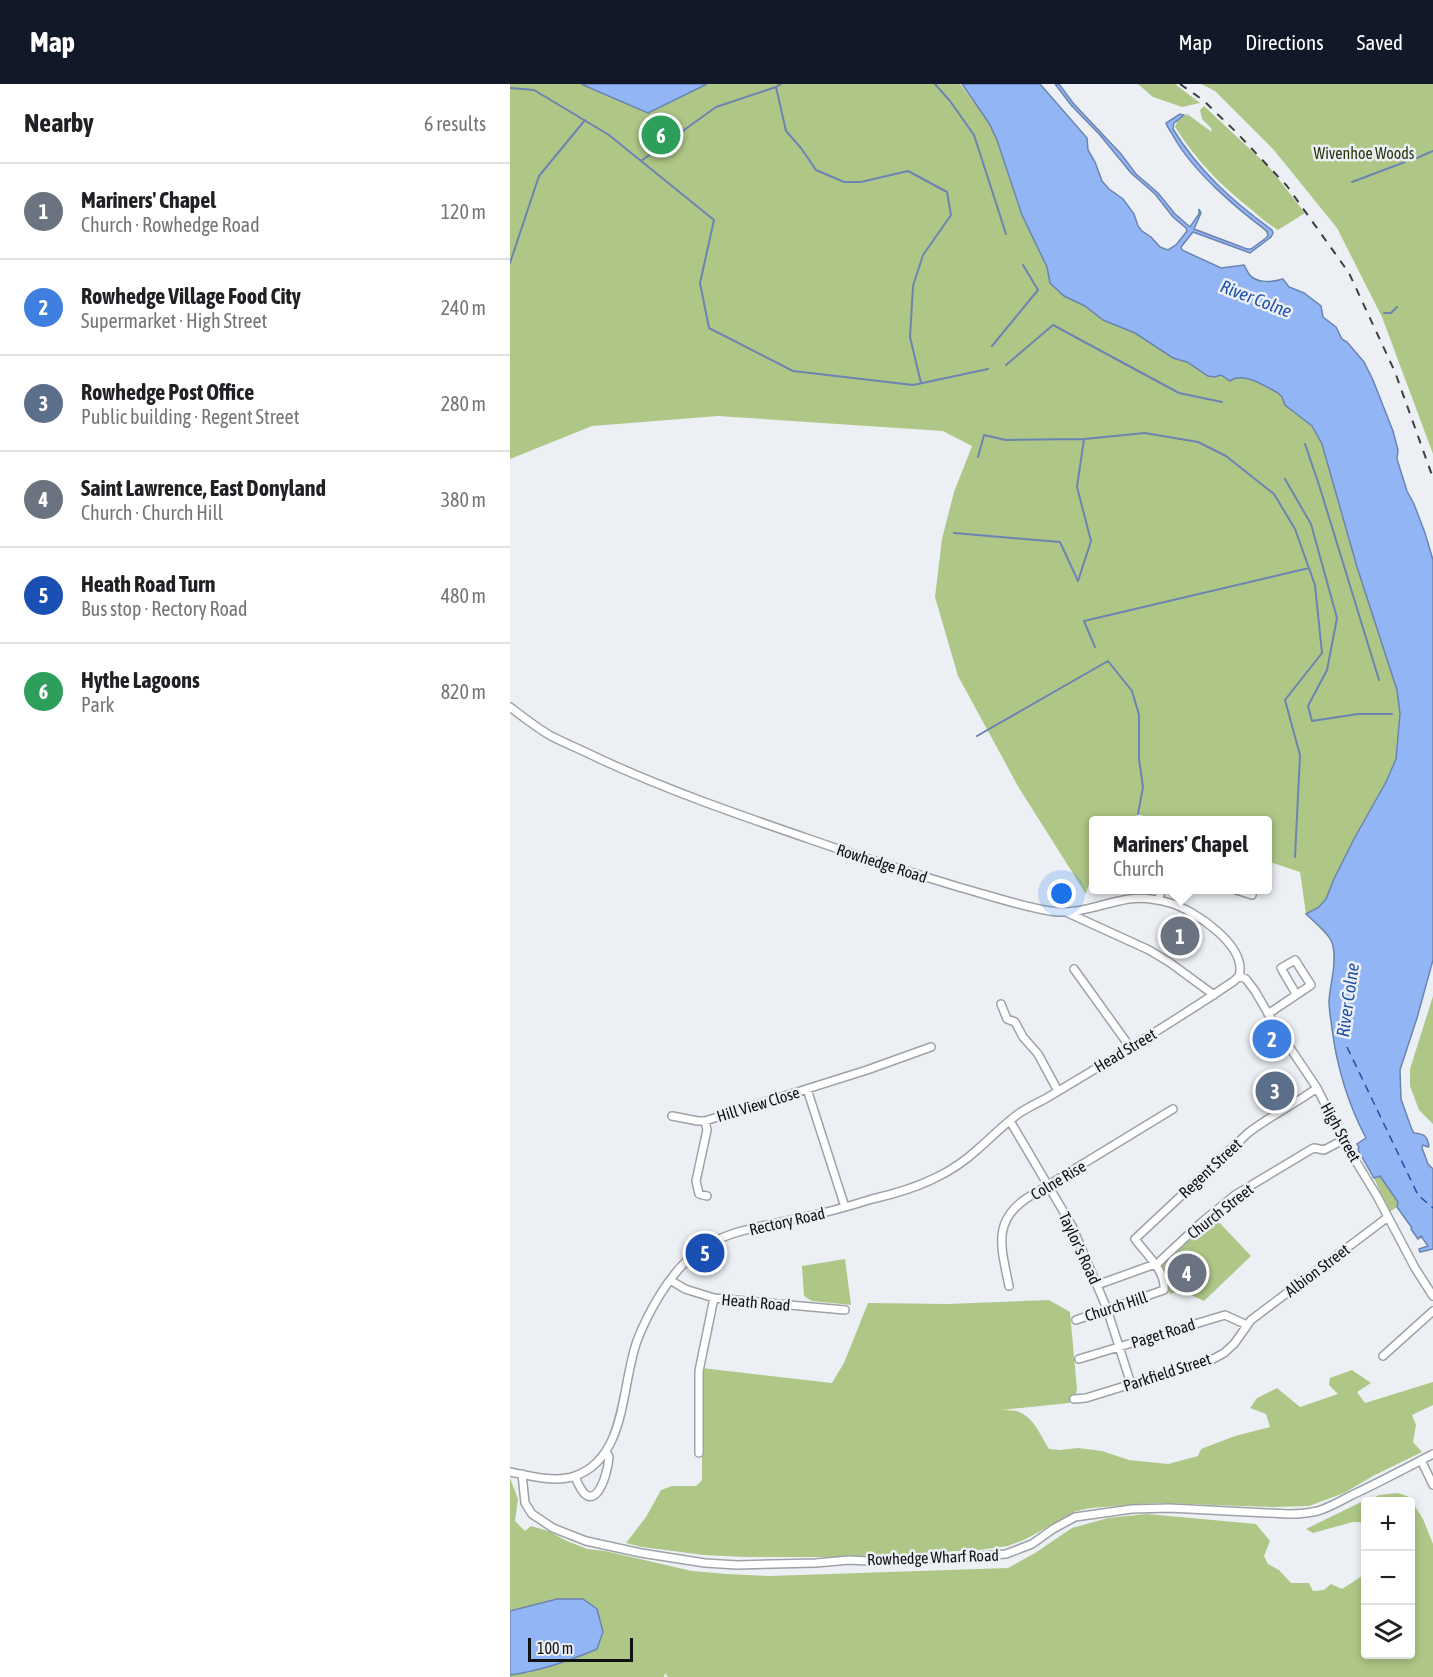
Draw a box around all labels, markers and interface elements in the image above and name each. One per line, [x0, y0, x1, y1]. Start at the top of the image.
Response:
text: Map [30, 26, 75, 58]
text: Map [1178, 30, 1212, 54]
text: Directions [1245, 30, 1324, 54]
text: Saved [1357, 30, 1403, 54]
text: Nearby [24, 108, 94, 138]
text: 6 results [424, 112, 486, 135]
pin: 6 [642, 112, 680, 158]
park label: Wivenhoe Woods [1314, 144, 1415, 162]
text: Mariners' Chapel [81, 187, 216, 213]
text: 1 [39, 200, 48, 223]
text: 120 m [441, 200, 486, 223]
text: Church · Rowhedge Road [81, 213, 260, 236]
water label: River Colne [1218, 275, 1295, 322]
text: Rowhedge Village Food City [81, 283, 301, 309]
text: 2 [39, 296, 48, 319]
text: 240 m [441, 296, 486, 319]
text: Supermarket · High Street [81, 309, 267, 332]
text: Rowhedge Post Office [81, 379, 254, 405]
text: 3 [39, 392, 48, 415]
text: 280 m [441, 392, 486, 415]
text: Public building · Regent Street [81, 405, 299, 428]
text: Saint Lawrence, East Donyland [81, 475, 326, 501]
text: 4 [39, 488, 48, 511]
text: 380 m [441, 488, 486, 511]
text: Church · Church Hill [81, 501, 223, 524]
text: Heath Road Turn [81, 571, 215, 597]
text: 5 [39, 584, 48, 607]
text: 480 m [441, 584, 486, 607]
text: Bus stop · Rectory Road [81, 597, 248, 620]
text: Hythe Lagoons [81, 667, 200, 693]
text: 6 [39, 680, 48, 703]
text: 820 m [441, 680, 486, 703]
text: Park [81, 693, 114, 716]
popup [1089, 816, 1272, 894]
text: Mariners' Chapel [1113, 831, 1248, 857]
street label: Rowhedge Road [834, 840, 929, 887]
text: Church [1113, 857, 1164, 880]
your location [1047, 879, 1076, 908]
pin: 1 [1160, 914, 1200, 958]
water label: River Colne [1332, 962, 1363, 1038]
pin: 2 [1252, 1016, 1292, 1062]
street label: Head Street [1091, 1024, 1159, 1075]
pin: 3 [1256, 1068, 1294, 1114]
street label: Hill View Close [714, 1083, 802, 1125]
street label: High Street [1317, 1099, 1365, 1166]
street label: Regent Street [1175, 1134, 1246, 1202]
street label: Colne Rise [1027, 1157, 1089, 1203]
street label: Church Street [1184, 1180, 1257, 1242]
street label: Rectory Road [747, 1204, 827, 1239]
street label: Taylor's Road [1055, 1209, 1104, 1287]
pin: 5 [686, 1230, 724, 1276]
street label: Albion Street [1281, 1240, 1353, 1300]
pin: 4 [1168, 1250, 1206, 1296]
street label: Church Hill [1082, 1287, 1150, 1325]
street label: Heath Road [721, 1290, 791, 1314]
street label: Paget Road [1129, 1315, 1198, 1352]
street label: Parkfield Street [1121, 1349, 1213, 1395]
map controls [1361, 1497, 1415, 1659]
button: + [1361, 1497, 1415, 1551]
street label: Rowhedge Wharf Road [867, 1546, 999, 1569]
button: − [1361, 1551, 1415, 1605]
button: layers [1361, 1605, 1415, 1659]
scale bar [528, 1635, 633, 1662]
text: 100 m [537, 1639, 573, 1657]

